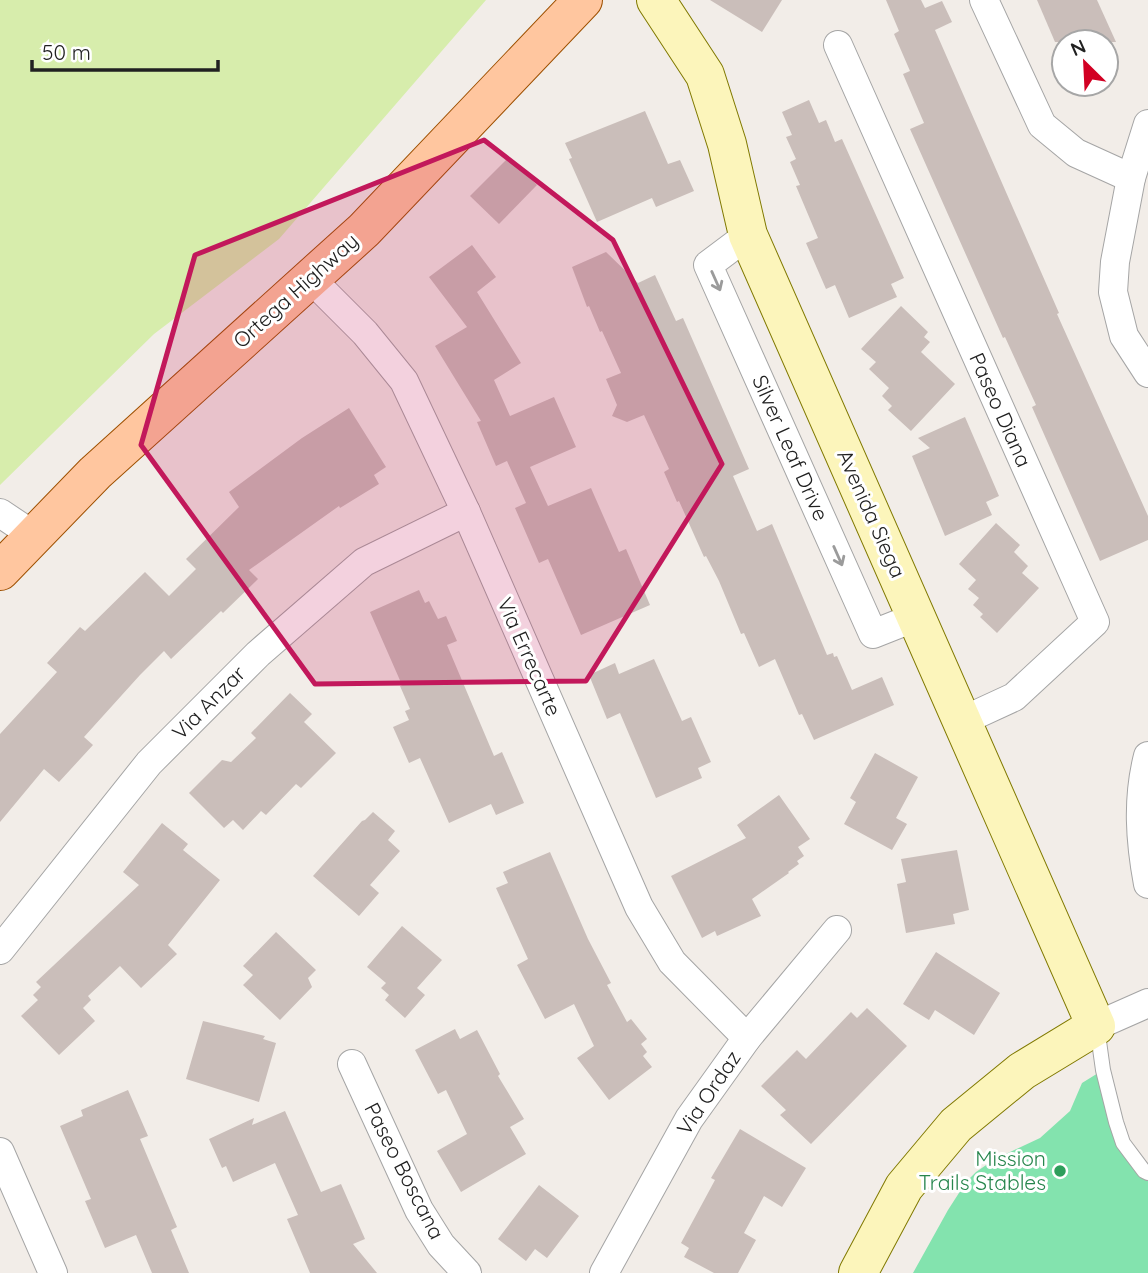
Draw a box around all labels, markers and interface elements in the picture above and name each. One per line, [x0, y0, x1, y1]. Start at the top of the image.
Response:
scale bar [32, 28, 217, 72]
north arrow [1050, 28, 1120, 98]
text: N [1067, 34, 1089, 61]
text: 50 m [42, 39, 91, 65]
street label: Ortega Highway [227, 227, 363, 353]
one-way arrow [710, 270, 723, 292]
street label: Paseo Diana [964, 348, 1038, 471]
street label: Silver Leaf Drive [747, 371, 835, 525]
street label: Avenida Siega [832, 446, 912, 582]
one-way arrow [832, 545, 845, 567]
street label: Via Errecarte [492, 593, 568, 720]
street label: Via Anzar [166, 660, 251, 745]
street label: Via Ordaz [671, 1045, 746, 1140]
street label: Paseo Boscana [359, 1098, 451, 1243]
place label: Mission Trails Stables [918, 1145, 1046, 1195]
marker: Mission Trails Stables [1052, 1163, 1068, 1179]

